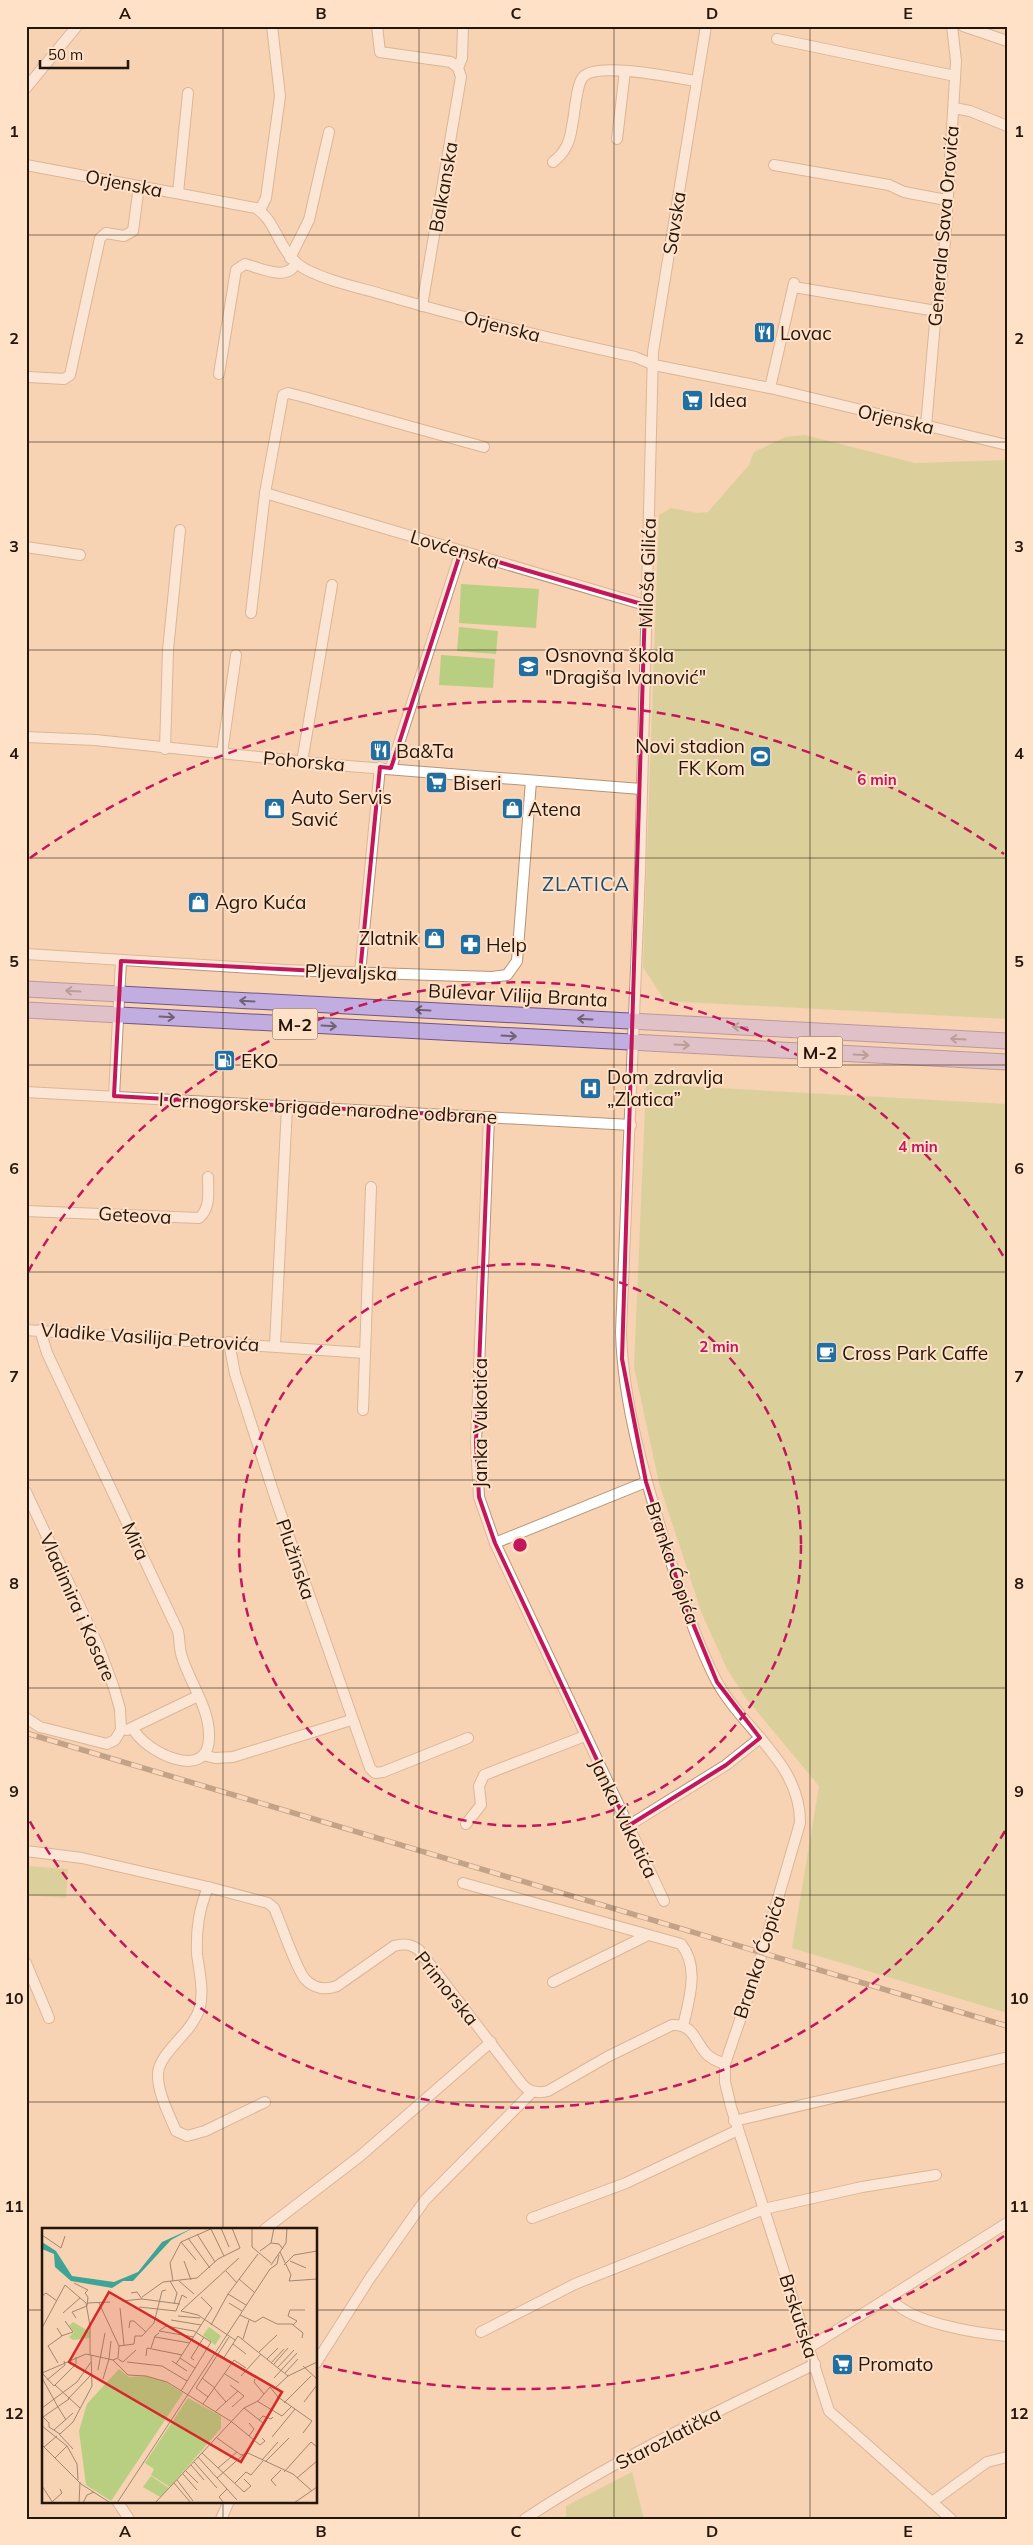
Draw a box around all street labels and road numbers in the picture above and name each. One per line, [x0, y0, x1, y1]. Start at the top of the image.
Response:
street label: Generala Sava Orovića [922, 125, 964, 327]
street label: Balkanska [423, 140, 463, 234]
street label: Orjenska [83, 164, 165, 202]
street label: Savska [657, 190, 691, 256]
street label: Orjenska [461, 305, 543, 347]
street label: Orjenska [855, 399, 937, 439]
street label: Miloša Gilića [633, 518, 661, 628]
street label: Lovćenska [407, 524, 503, 574]
street label: Pohorska [262, 745, 346, 777]
street label: Pljevaljska [304, 958, 398, 986]
street label: Bulevar Vilija Branta [428, 978, 608, 1012]
road number: M-2 [272, 1009, 318, 1040]
road number: M-2 [798, 1036, 842, 1068]
street label: I Crnogorske brigade narodne odbrane [158, 1087, 498, 1129]
street label: Geteova [98, 1201, 172, 1229]
street label: Vladike Vasilija Petrovića [40, 1317, 260, 1357]
street label: Janka Vukotića [468, 1358, 492, 1488]
street label: Branka Ćopića [641, 1499, 705, 1627]
street label: Plužinska [271, 1515, 321, 1603]
street label: Mira [117, 1518, 155, 1564]
street label: Vladimira i Kosare [35, 1529, 121, 1685]
street label: Janka Vukotića [585, 1754, 663, 1882]
street label: Branka Ćopića [728, 1892, 790, 2022]
street label: Primorska [410, 1946, 484, 2030]
street label: Brskutska [774, 2271, 824, 2361]
street label: Starozlatička [611, 2401, 725, 2475]

